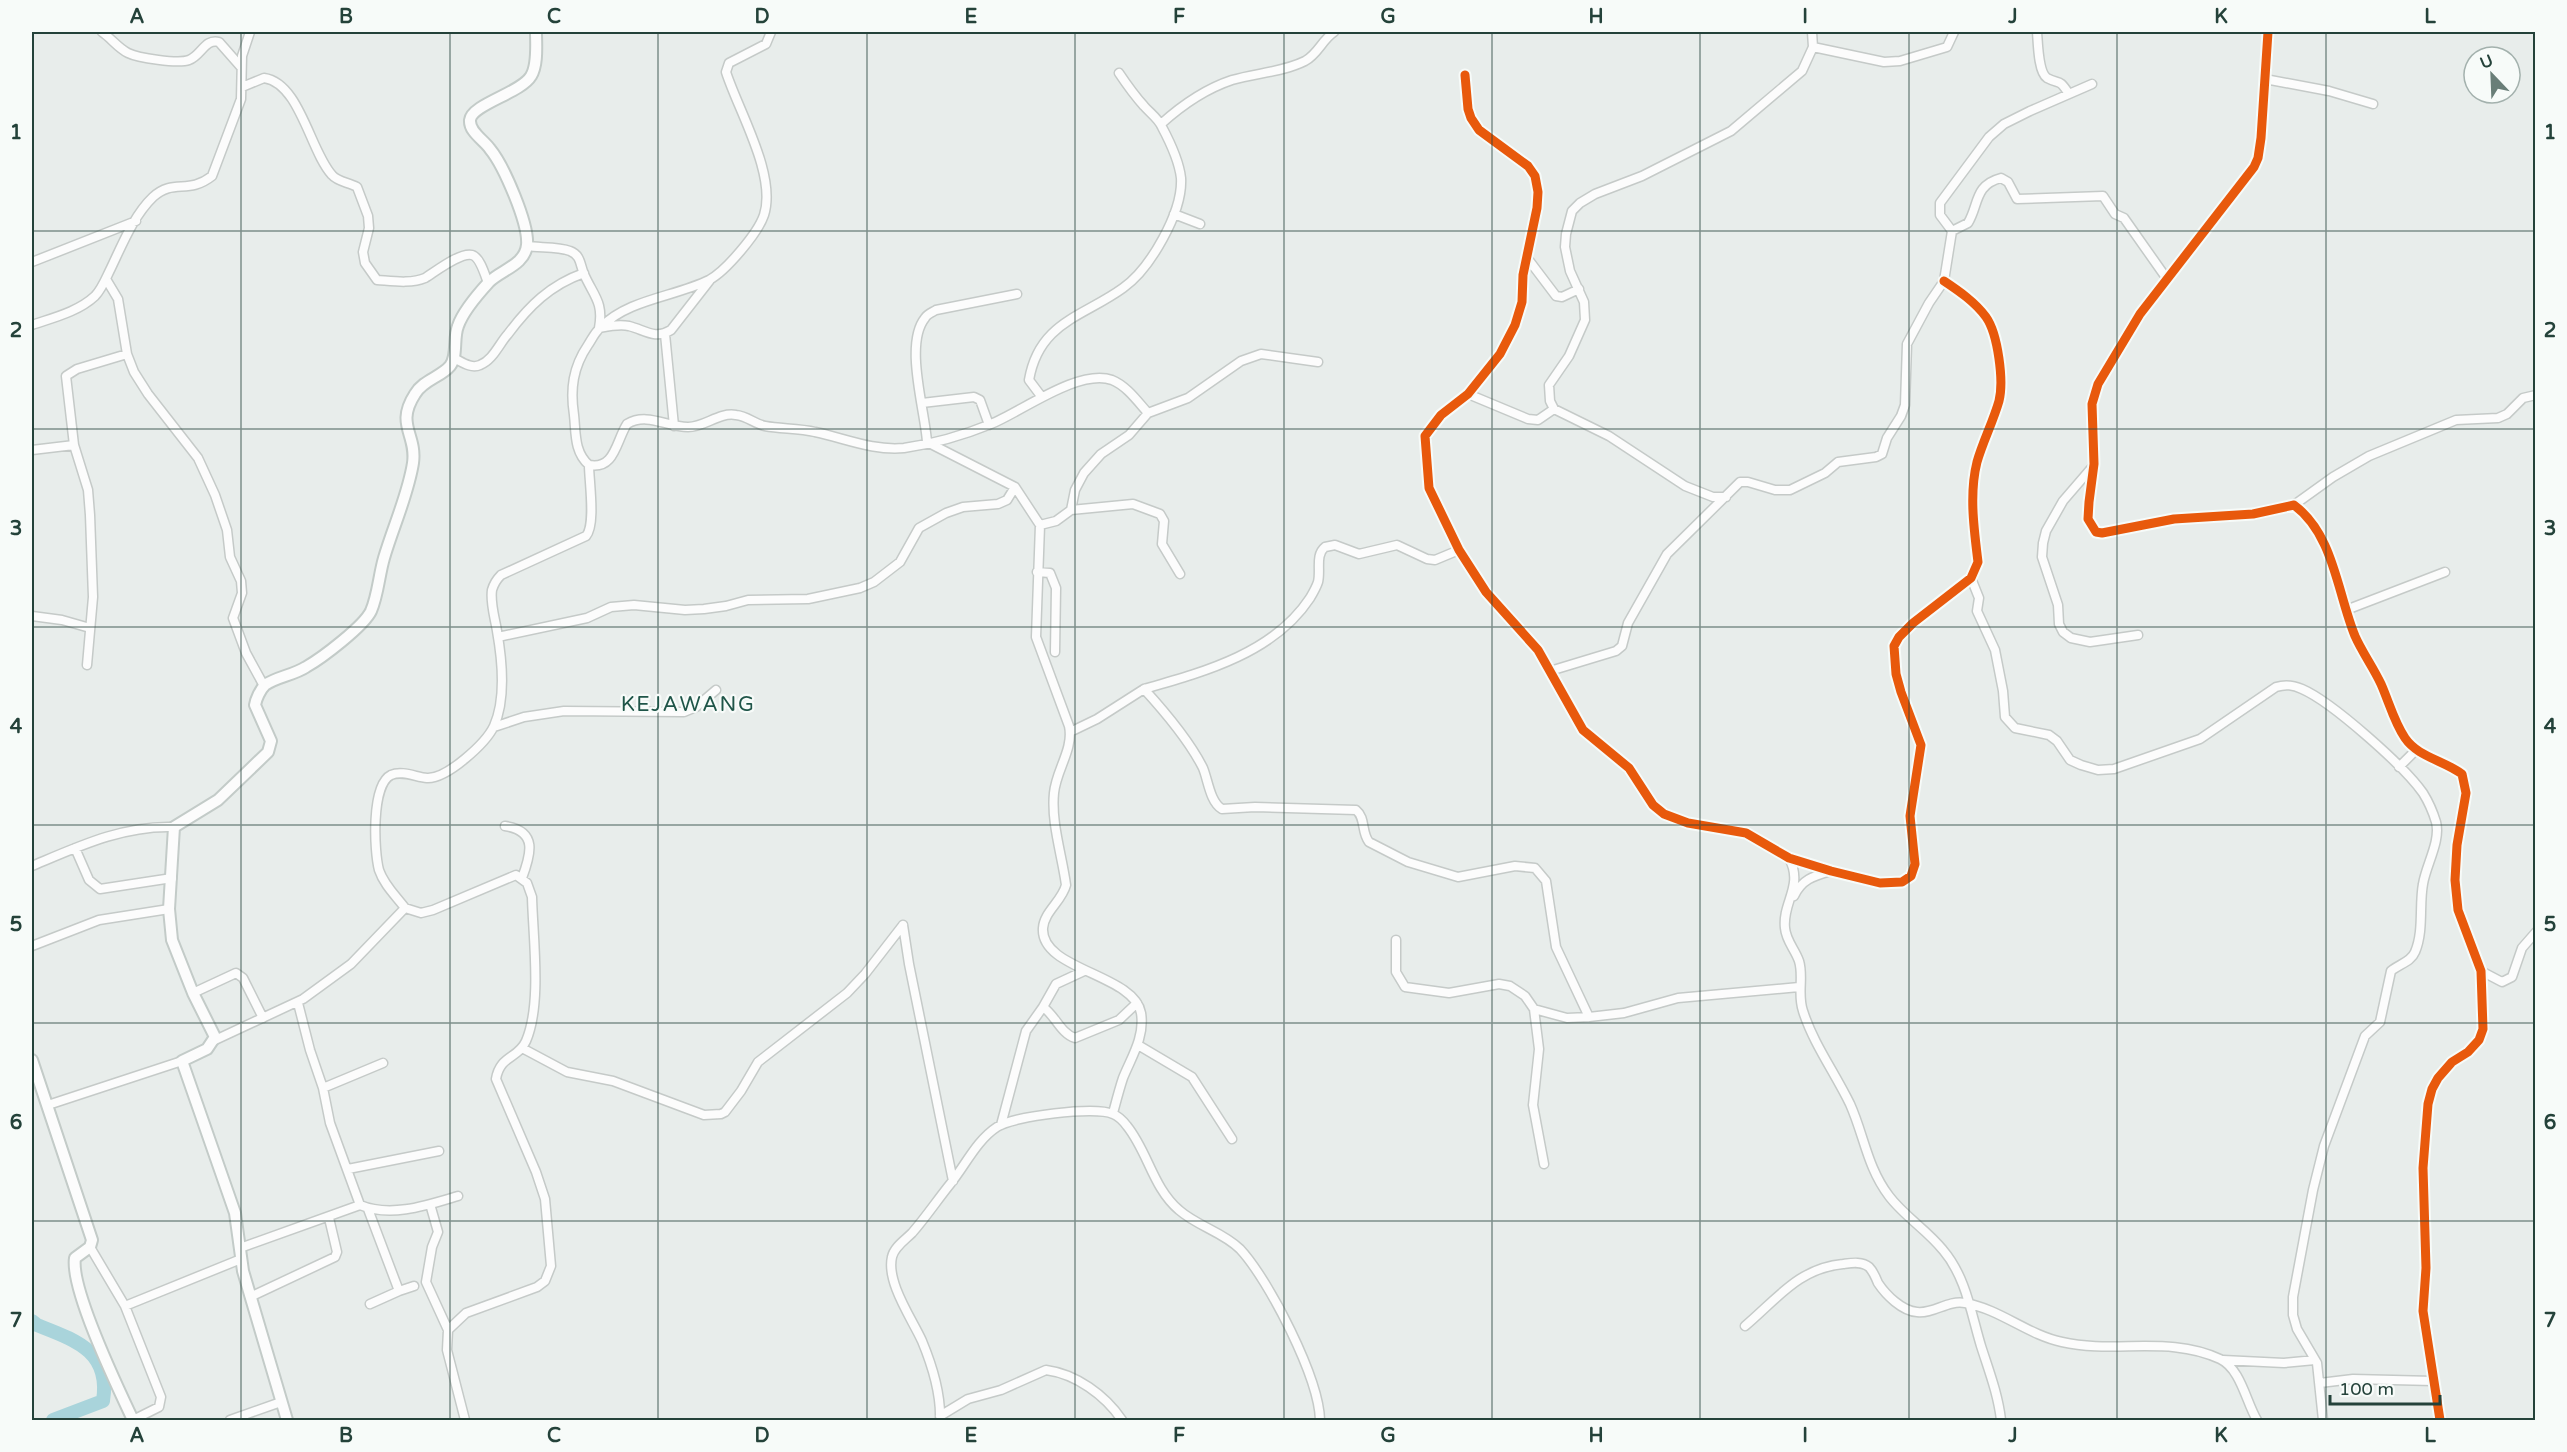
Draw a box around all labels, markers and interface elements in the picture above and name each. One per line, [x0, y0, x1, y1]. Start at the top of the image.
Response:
text: A [130, 5, 145, 29]
text: B [339, 5, 353, 29]
text: C [547, 5, 561, 29]
text: D [754, 5, 770, 29]
text: E [965, 5, 978, 29]
text: F [1173, 5, 1185, 29]
text: G [1380, 5, 1396, 29]
text: H [1588, 5, 1604, 29]
text: I [1802, 5, 1808, 29]
text: J [2007, 5, 2018, 29]
text: K [2214, 5, 2228, 29]
text: L [2424, 5, 2436, 29]
north arrow [2462, 45, 2522, 105]
text: U [2477, 51, 2496, 74]
text: 1 [10, 121, 22, 145]
text: 1 [2544, 121, 2556, 145]
text: 2 [10, 319, 22, 343]
text: 2 [2544, 319, 2556, 343]
text: 3 [10, 517, 22, 541]
text: 3 [2544, 517, 2556, 541]
district label: KEJAWANG [621, 692, 755, 717]
text: 4 [10, 715, 23, 739]
text: 4 [2544, 715, 2557, 739]
text: 5 [10, 913, 22, 937]
text: 5 [2544, 913, 2556, 937]
text: 6 [10, 1111, 22, 1135]
text: 6 [2544, 1111, 2556, 1135]
text: 7 [10, 1309, 22, 1333]
text: 7 [2544, 1309, 2556, 1333]
scale bar [2330, 1368, 2440, 1406]
text: 100 m [2339, 1378, 2394, 1400]
text: A [130, 1424, 145, 1448]
text: B [339, 1424, 353, 1448]
text: C [547, 1424, 561, 1448]
text: D [754, 1424, 770, 1448]
text: E [965, 1424, 978, 1448]
text: F [1173, 1424, 1185, 1448]
text: G [1380, 1424, 1396, 1448]
text: H [1588, 1424, 1604, 1448]
text: I [1802, 1424, 1808, 1448]
text: J [2007, 1424, 2018, 1448]
text: K [2214, 1424, 2228, 1448]
text: L [2424, 1424, 2436, 1448]

